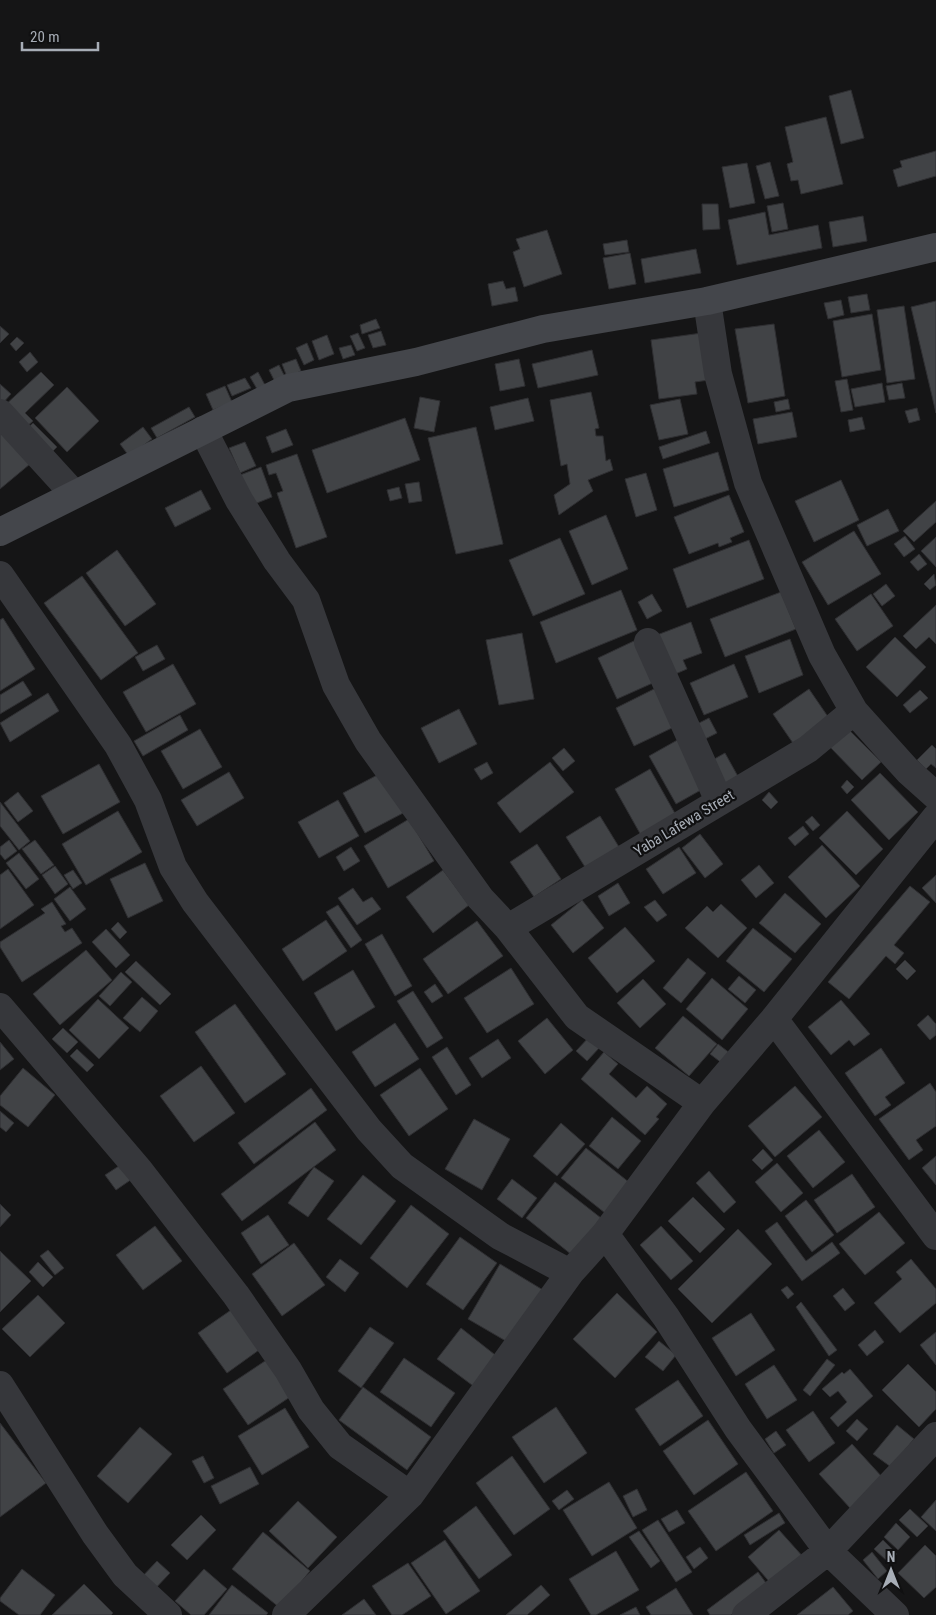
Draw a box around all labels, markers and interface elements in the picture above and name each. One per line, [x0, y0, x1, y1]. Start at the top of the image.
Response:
scale bar [22, 20, 99, 52]
text: 20 m [30, 28, 60, 46]
street label: Yaba Lafewa Street [631, 786, 737, 860]
north arrow [866, 1545, 916, 1595]
text: N [887, 1549, 895, 1565]

